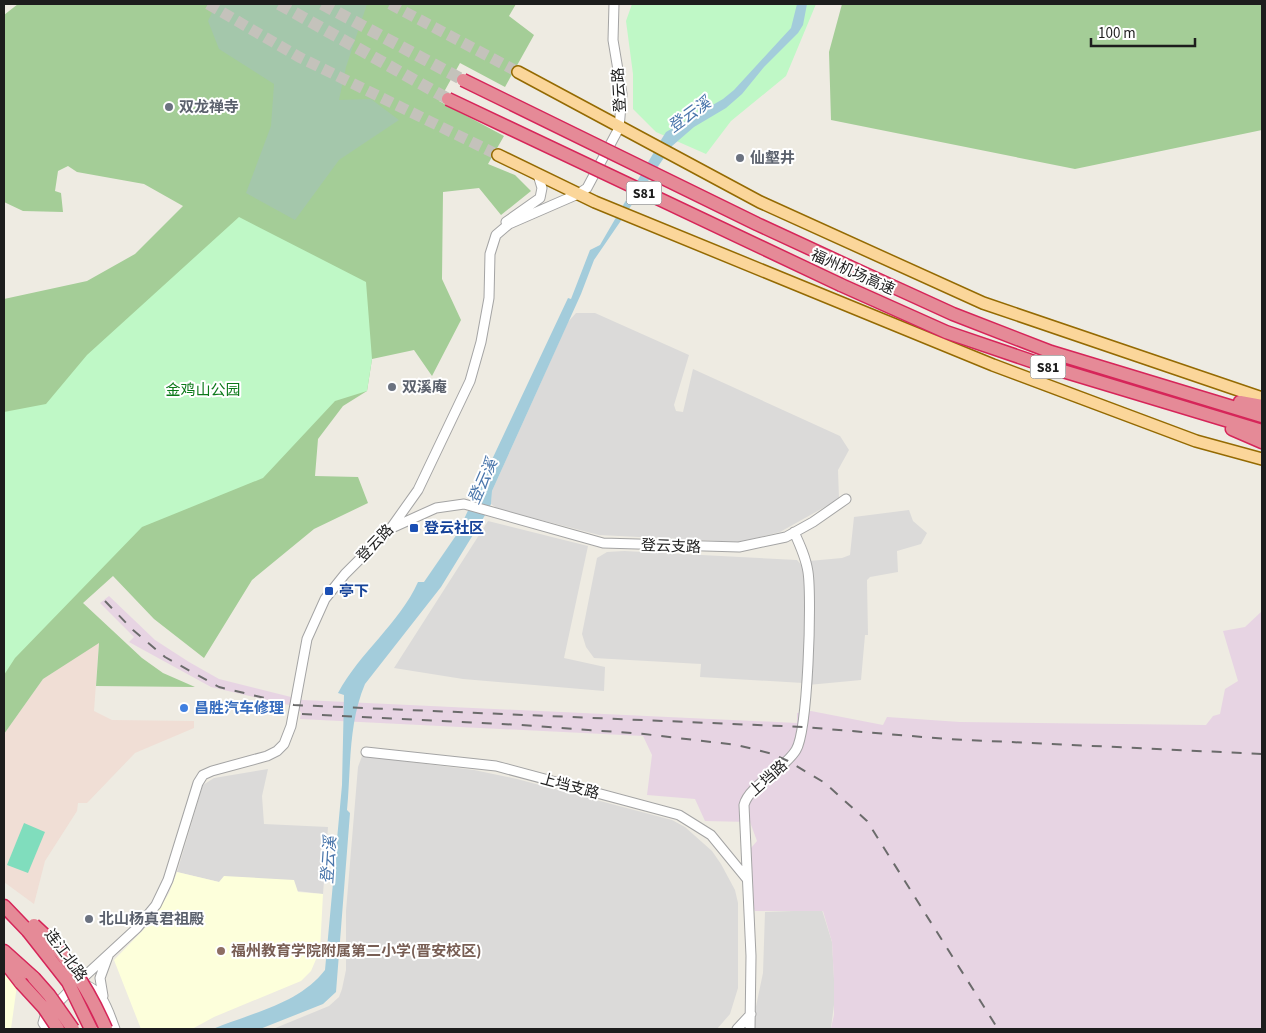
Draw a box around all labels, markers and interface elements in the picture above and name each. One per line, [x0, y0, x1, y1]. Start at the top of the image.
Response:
scale bar [1091, 15, 1195, 47]
text: 100 m [1098, 23, 1136, 44]
street label: 登云路 [608, 67, 631, 113]
water label: 登云溪 [664, 91, 717, 138]
place label: 双龙禅寺 [179, 97, 239, 118]
marker: 双龙禅寺 [163, 101, 175, 113]
place label: 仙壑井 [750, 148, 795, 169]
marker: 仙壑井 [734, 152, 746, 164]
road number: S81 [626, 182, 662, 204]
street label: 福州机场高速 [807, 245, 898, 300]
road number: S81 [1030, 356, 1066, 378]
place label: 双溪庵 [402, 377, 447, 398]
park label: 金鸡山公园 [165, 380, 241, 401]
marker: 双溪庵 [386, 381, 398, 393]
water label: 登云溪 [463, 453, 504, 508]
place label: 登云社区 [424, 518, 484, 539]
street label: 登云路 [352, 520, 399, 567]
marker: 登云社区 [408, 522, 420, 534]
street label: 登云支路 [641, 535, 701, 558]
place label: 亭下 [339, 581, 369, 602]
marker: 亭下 [323, 585, 335, 597]
place label: 昌胜汽车修理 [194, 698, 284, 719]
marker: 昌胜汽车修理 [178, 702, 190, 714]
street label: 上垱路 [745, 756, 792, 801]
street label: 上垱支路 [538, 769, 602, 804]
water label: 登云溪 [316, 833, 342, 885]
place label: 北山杨真君祖殿 [99, 909, 204, 930]
marker: 北山杨真君祖殿 [83, 913, 95, 925]
street label: 连江北路 [39, 925, 92, 986]
place label: 福州教育学院附属第二小学(晋安校区) [231, 941, 481, 962]
marker: 福州教育学院附属第二小学(晋安校区) [215, 945, 227, 957]

